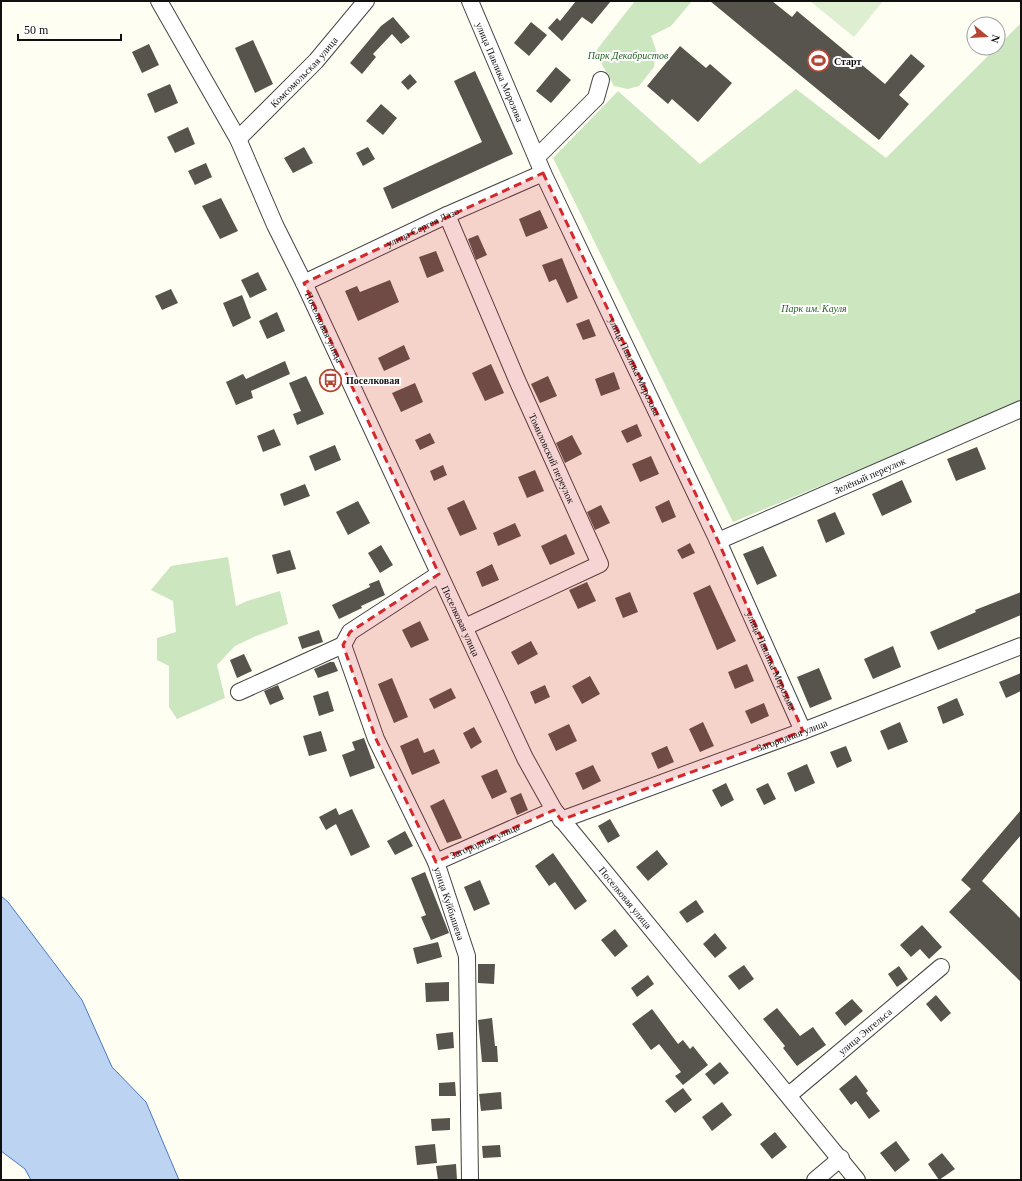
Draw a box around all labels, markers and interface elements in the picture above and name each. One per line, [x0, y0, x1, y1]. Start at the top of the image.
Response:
scale bar [18, 16, 121, 42]
north arrow [966, 16, 1006, 56]
street label: улица Павлика Морозова [474, 21, 526, 124]
text: 50 m [24, 23, 49, 37]
text: N [989, 33, 1002, 45]
street label: Комсомольская улица [268, 34, 340, 110]
sports icon: Старт [806, 48, 832, 74]
park label: Парк Декабристов [587, 50, 669, 61]
place label: Старт [834, 56, 862, 67]
street label: улица Сергея Лазо [384, 206, 461, 249]
street label: Поселковая улица [303, 290, 345, 365]
park label: Парк им. Кауля [780, 303, 847, 314]
street label: улица Павлика Морозова [607, 316, 663, 418]
bus stop icon: Поселковая [318, 367, 344, 393]
place label: Поселковая [346, 375, 400, 386]
street label: Томиловский переулок [527, 412, 577, 505]
street label: Зелёный переулок [832, 455, 907, 496]
street label: Поселковая улица [440, 584, 482, 659]
street label: улица Павлика Морозова [744, 609, 798, 712]
street label: Загородная улица [755, 717, 829, 754]
street label: Загородная улица [448, 821, 522, 861]
street label: улица Куйбышева [432, 865, 467, 942]
street label: Поселковая улица [597, 865, 654, 931]
street label: улица Энгельса [836, 1006, 894, 1057]

